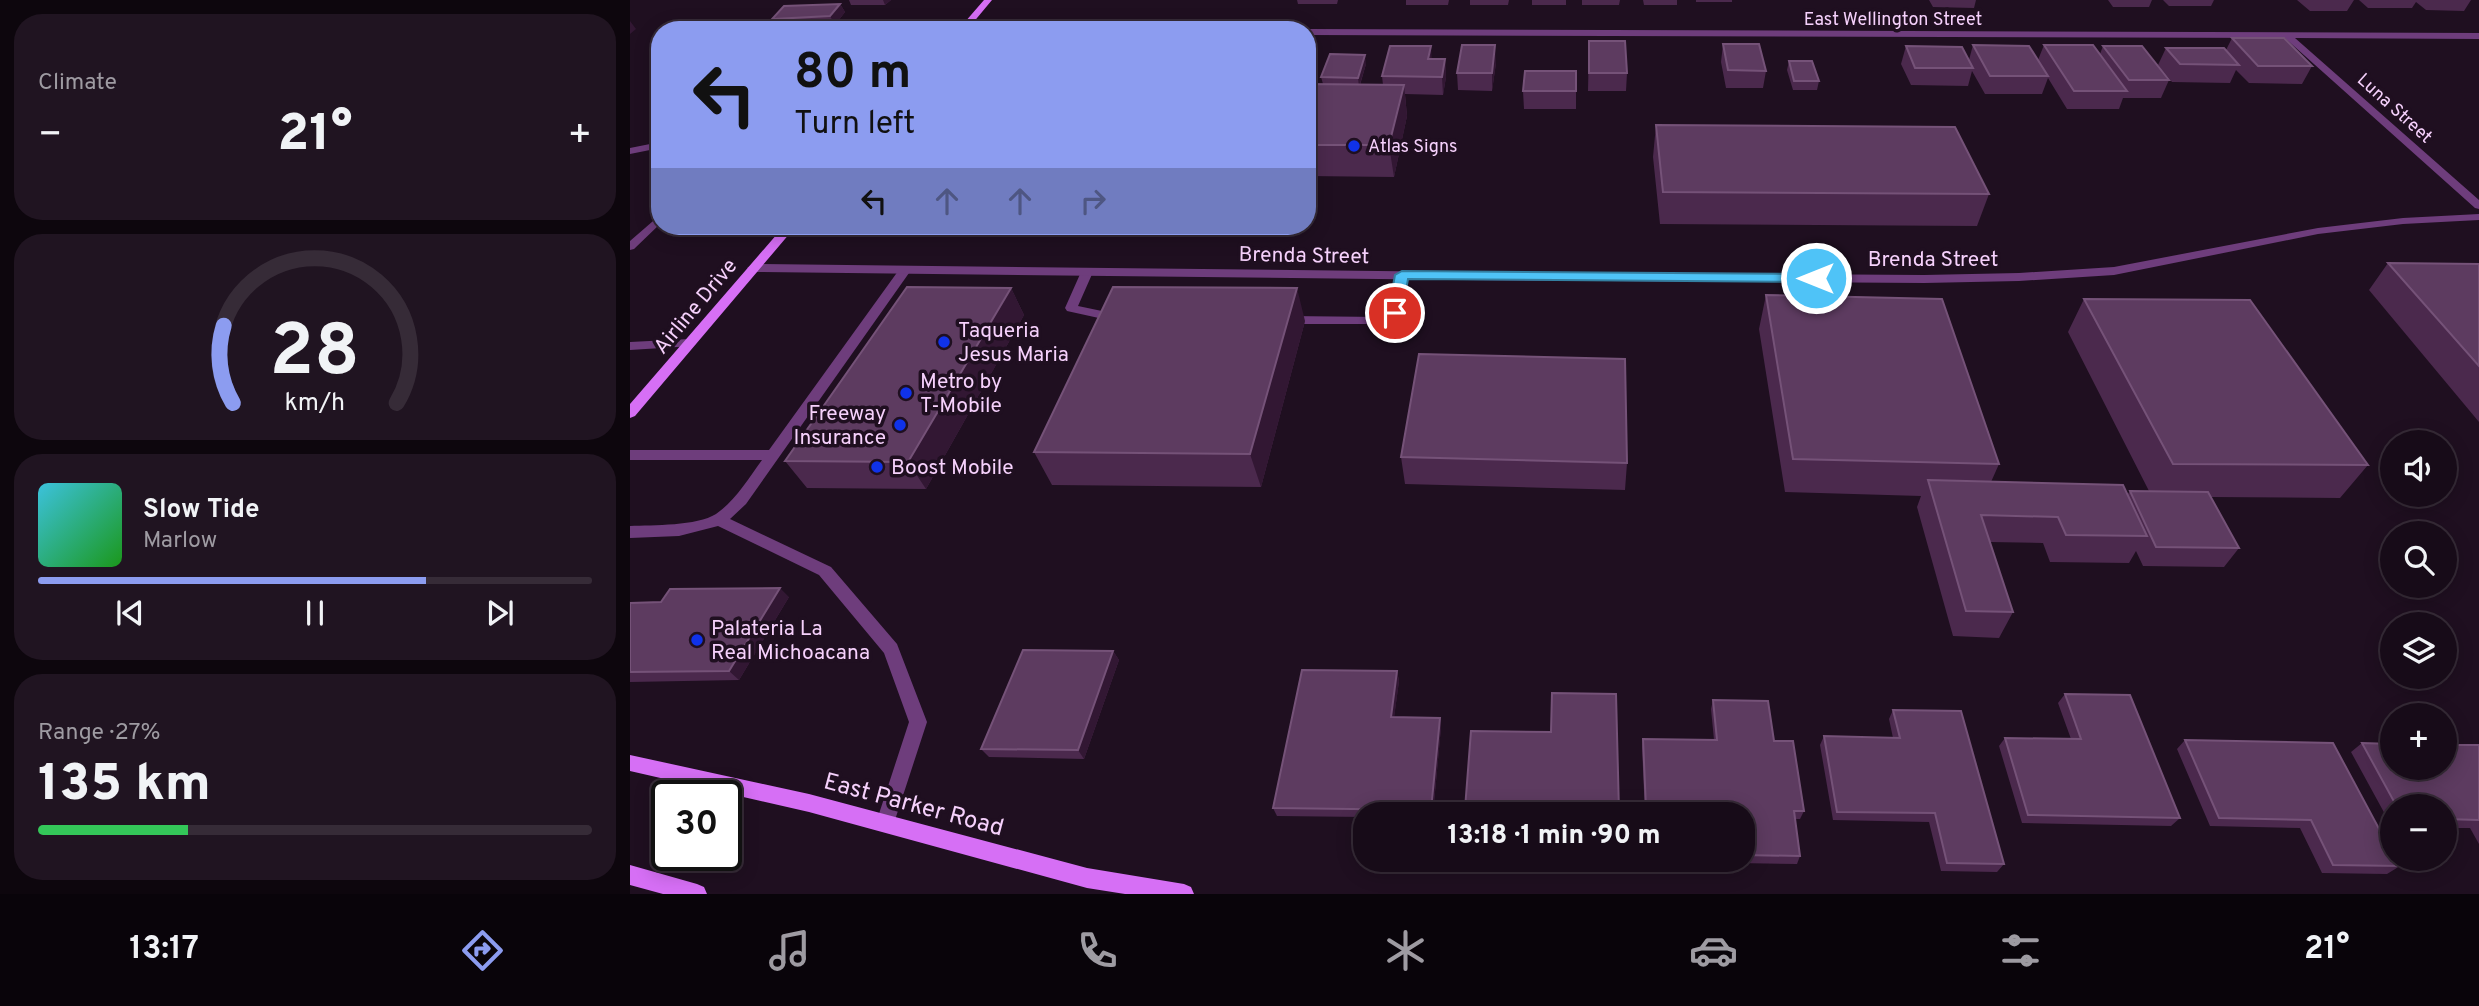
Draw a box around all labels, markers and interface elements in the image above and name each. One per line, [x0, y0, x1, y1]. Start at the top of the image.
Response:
street label: East Wellington Street [1804, 9, 1982, 32]
text: 80 m [794, 44, 911, 106]
icon: left [679, 49, 770, 140]
text: Climate [38, 69, 117, 98]
street label: Luna Street [2351, 69, 2437, 149]
text: 21° [278, 103, 352, 169]
text: Turn left [794, 105, 915, 145]
text: − [38, 112, 63, 161]
text: + [567, 112, 592, 161]
place label: Atlas Signs [1368, 136, 1457, 159]
marker: Atlas Signs [1346, 138, 1362, 154]
icon: left [855, 182, 893, 220]
icon: ahead [928, 182, 966, 220]
icon: ahead [1001, 182, 1039, 220]
icon: right [1074, 182, 1112, 220]
position arrow [1779, 241, 1853, 315]
street label: Brenda Street [1238, 242, 1370, 271]
street label: Brenda Street [1868, 247, 1998, 274]
street label: Airline Drive [648, 254, 744, 360]
pin [1365, 283, 1425, 343]
icon: arrive [1376, 294, 1414, 332]
text: 28 [270, 309, 360, 401]
place label: Taqueria Jesus Maria [958, 318, 1069, 369]
marker: Taqueria Jesus Maria [936, 334, 952, 350]
place label: Metro by T-Mobile [920, 369, 1002, 420]
marker: Metro by T-Mobile [898, 385, 914, 401]
text: km/h [285, 388, 345, 420]
place label: Freeway Insurance [793, 401, 886, 452]
marker: Freeway Insurance [892, 417, 908, 433]
map controls [2380, 430, 2457, 871]
button: sound [2380, 430, 2457, 507]
place label: Boost Mobile [891, 455, 1014, 482]
marker: Boost Mobile [869, 459, 885, 475]
text: Slow Tide [143, 494, 260, 527]
button: search [2380, 521, 2457, 598]
text: Marlow [143, 527, 217, 556]
icon: previous [111, 594, 149, 632]
icon: pause [296, 594, 334, 632]
icon: next [481, 594, 519, 632]
button: layers [2380, 612, 2457, 689]
place label: Palateria La Real Michoacana [711, 616, 870, 667]
marker: Palateria La Real Michoacana [689, 632, 705, 648]
button: + [2380, 703, 2457, 780]
text: Range · 27% [38, 719, 161, 748]
text: 135 km [38, 753, 211, 819]
street label: East Parker Road [820, 767, 1007, 844]
speed limit sign: 30 [651, 780, 742, 871]
button: − [2380, 794, 2457, 871]
text: 13:18 · 1 min · 90 m [1447, 820, 1661, 853]
icon: directions [458, 926, 507, 975]
icon: music [765, 926, 814, 975]
icon: phone [1073, 926, 1122, 975]
icon: climate [1381, 926, 1430, 975]
icon: car [1689, 926, 1738, 975]
icon: filters [1996, 926, 2045, 975]
text: 13:17 [129, 930, 199, 970]
text: 21° [2304, 930, 2350, 970]

